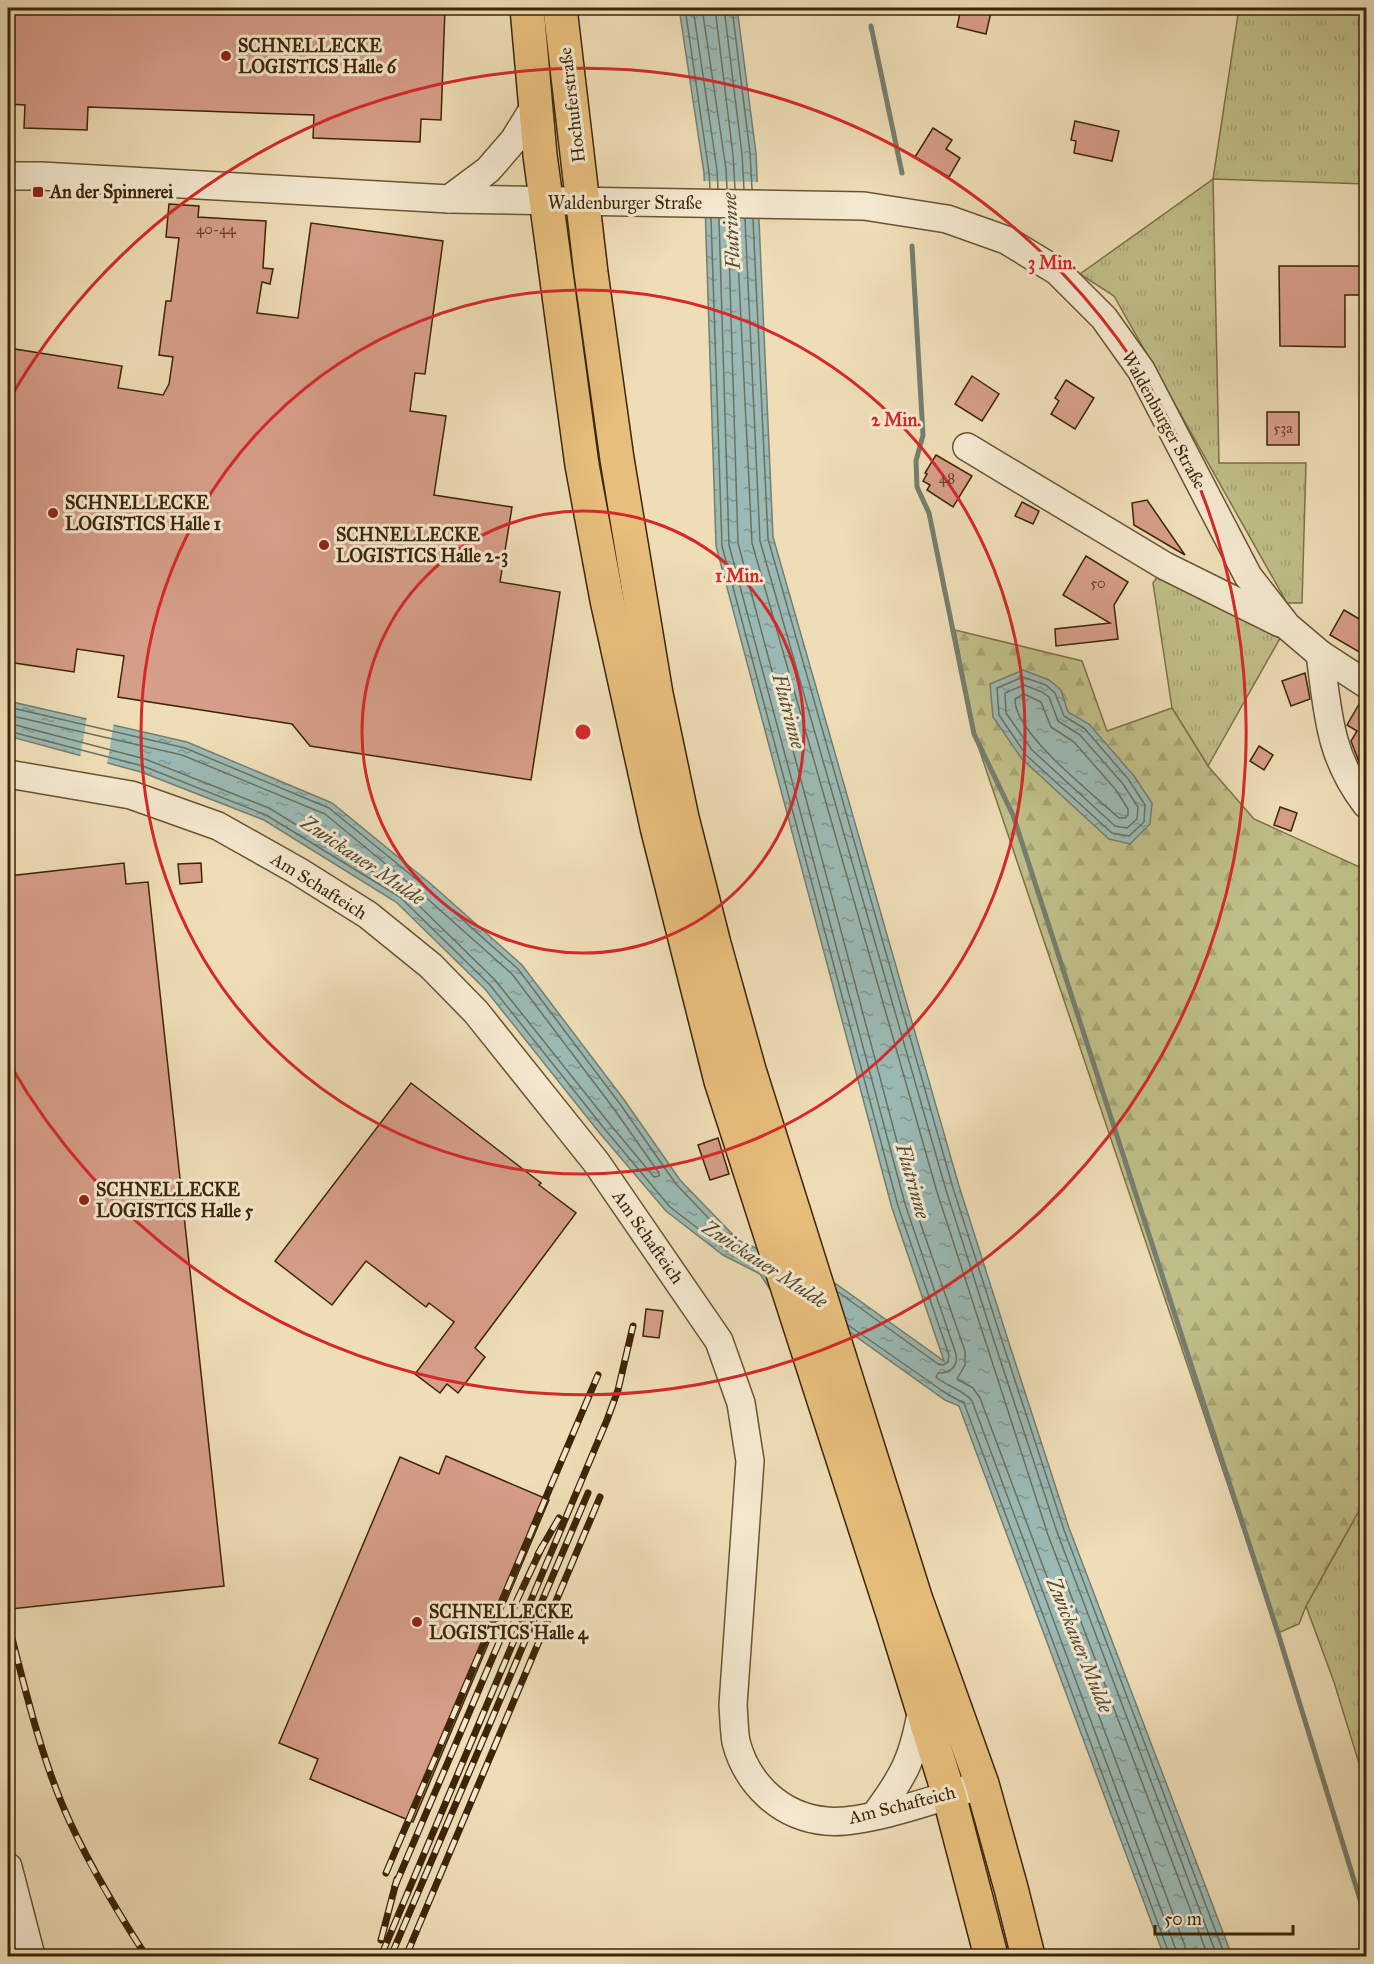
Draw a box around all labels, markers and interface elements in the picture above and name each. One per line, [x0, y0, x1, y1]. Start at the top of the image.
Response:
place label: SCHNELLECKE LOGISTICS Halle 6 [238, 35, 397, 78]
street label: Hochuferstraße [554, 46, 590, 164]
marker: SCHNELLECKE LOGISTICS Halle 6 [219, 49, 233, 63]
place label: An der Spinnerei [49, 181, 174, 204]
marker: An der Spinnerei [31, 185, 45, 199]
water label: Flutrinne [717, 191, 745, 271]
street label: Waldenburger Straße [548, 192, 702, 215]
house number: 40-44 [196, 220, 237, 238]
text: 3 Min. [1028, 252, 1076, 275]
street label: Waldenburger Straße [1116, 347, 1211, 493]
text: 2 Min. [871, 409, 921, 431]
house number: 53a [1273, 419, 1293, 437]
house number: 48 [939, 469, 955, 487]
place label: SCHNELLECKE LOGISTICS Halle 1 [65, 492, 221, 535]
marker: SCHNELLECKE LOGISTICS Halle 1 [46, 506, 60, 520]
place label: SCHNELLECKE LOGISTICS Halle 2-3 [336, 524, 508, 568]
marker: SCHNELLECKE LOGISTICS Halle 2-3 [317, 538, 331, 552]
text: 1 Min. [715, 565, 763, 587]
house number: 50 [1090, 574, 1106, 592]
water label: Flutrinne [767, 670, 811, 752]
centre of rings [573, 722, 593, 742]
water label: Zwickauer Mulde [296, 809, 430, 910]
street label: Am Schafteich [266, 847, 371, 924]
water label: Flutrinne [891, 1140, 935, 1222]
place label: SCHNELLECKE LOGISTICS Halle 5 [96, 1179, 254, 1222]
street label: Am Schafteich [607, 1185, 688, 1288]
marker: SCHNELLECKE LOGISTICS Halle 5 [77, 1193, 91, 1207]
water label: Zwickauer Mulde [697, 1214, 832, 1313]
water label: Zwickauer Mulde [1042, 1573, 1118, 1717]
place label: SCHNELLECKE LOGISTICS Halle 4 [429, 1601, 589, 1645]
marker: SCHNELLECKE LOGISTICS Halle 4 [410, 1615, 424, 1629]
street label: Am Schafteich [845, 1781, 958, 1829]
scale bar [1155, 1898, 1293, 1936]
text: 50 m [1164, 1908, 1202, 1930]

